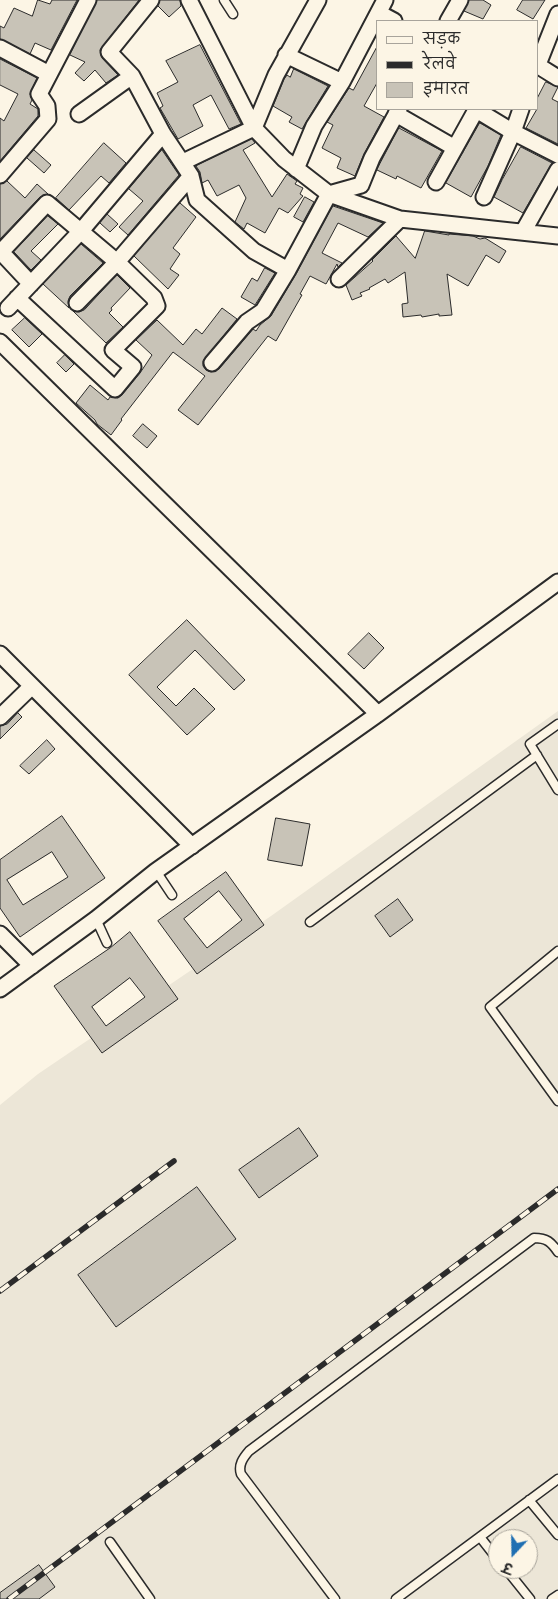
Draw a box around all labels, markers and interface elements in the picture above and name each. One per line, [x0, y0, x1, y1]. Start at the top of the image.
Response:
legend [376, 20, 538, 110]
text: सड़क [423, 30, 460, 48]
text: रेलवे [423, 55, 456, 73]
text: इमारत [423, 80, 469, 98]
north arrow [488, 1529, 538, 1579]
text: उ [500, 1558, 515, 1577]

